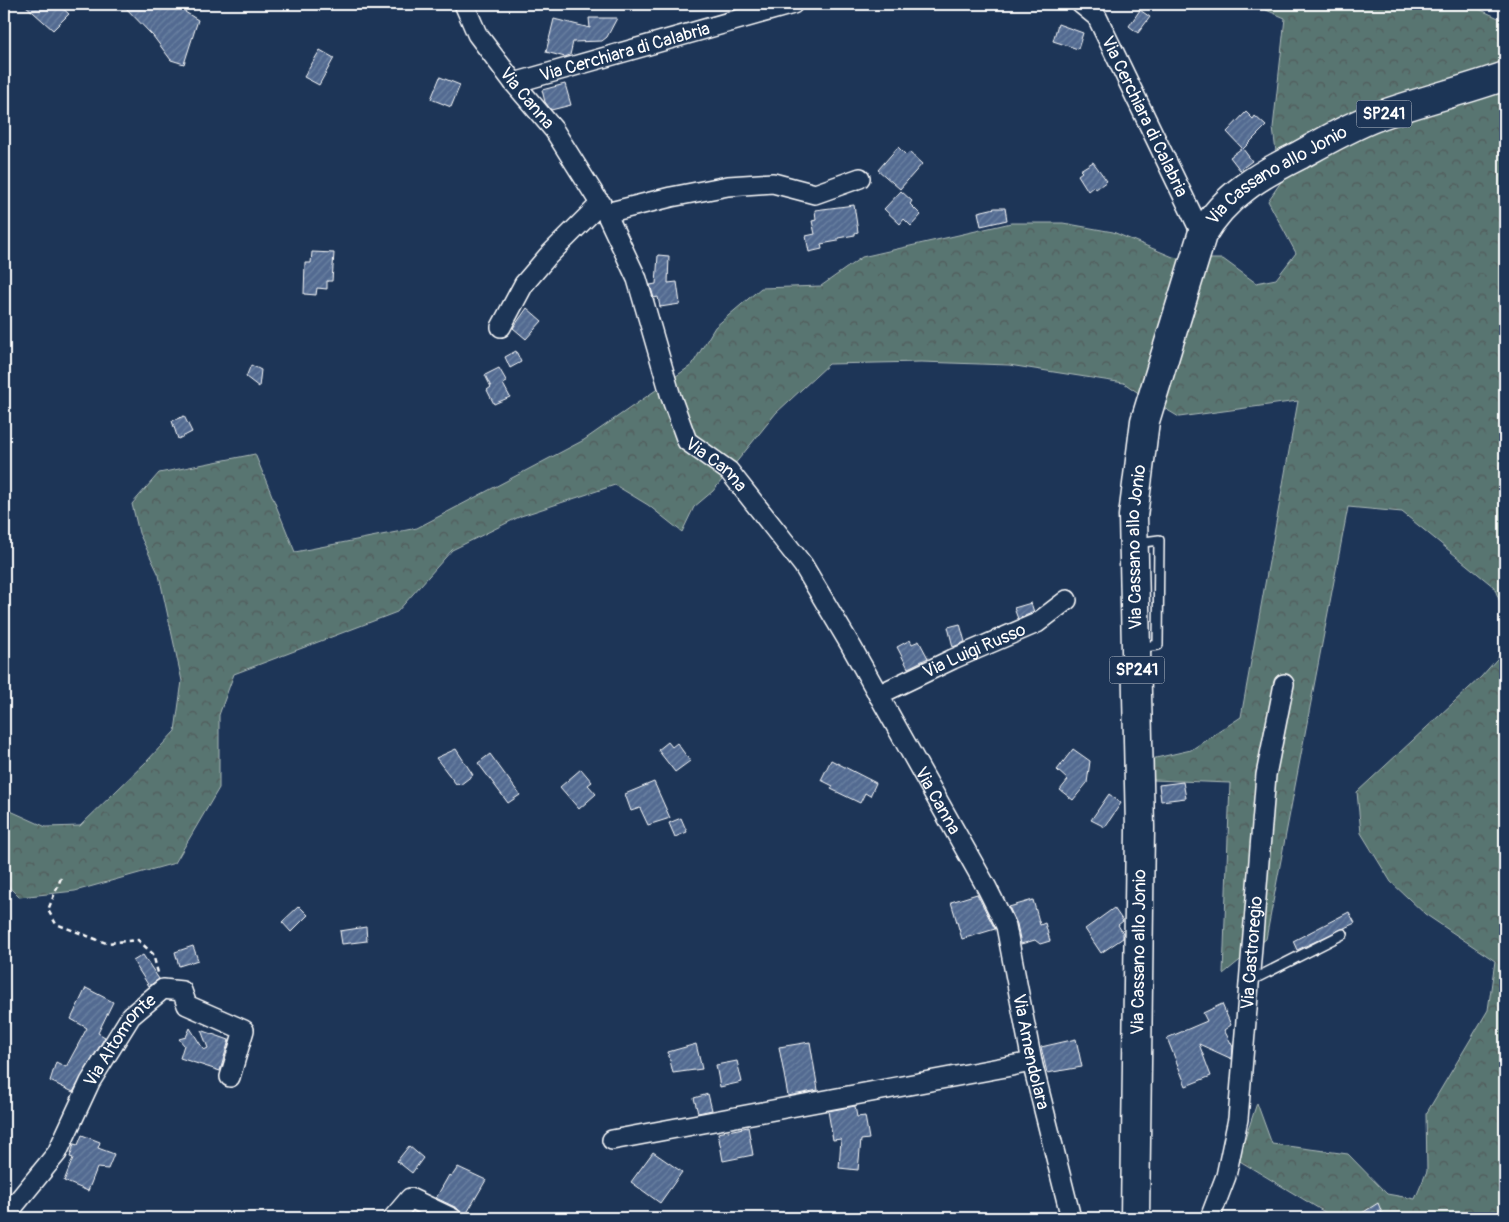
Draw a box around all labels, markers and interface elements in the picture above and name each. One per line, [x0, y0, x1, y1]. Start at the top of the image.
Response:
street label: Via Cerchiara di Calabria [537, 17, 712, 87]
street label: Via Cerchiara di Calabria [1096, 32, 1193, 201]
street label: Via Canna [495, 62, 560, 134]
road number: SP241 [1356, 100, 1412, 128]
street label: Via Cassano allo Jonio [1201, 120, 1351, 229]
street label: Via Canna [681, 432, 752, 496]
street label: Via Cassano allo Jonio [1121, 463, 1151, 630]
street label: Via Luigi Russo [919, 618, 1029, 683]
road number: SP241 [1110, 656, 1164, 684]
street label: Via Canna [910, 763, 966, 838]
street label: Via Cassano allo Jonio [1126, 869, 1151, 1035]
street label: Via Castroregio [1235, 895, 1268, 1010]
street label: Via Altomonte [78, 988, 161, 1091]
street label: Via Amendolara [1008, 992, 1055, 1112]

